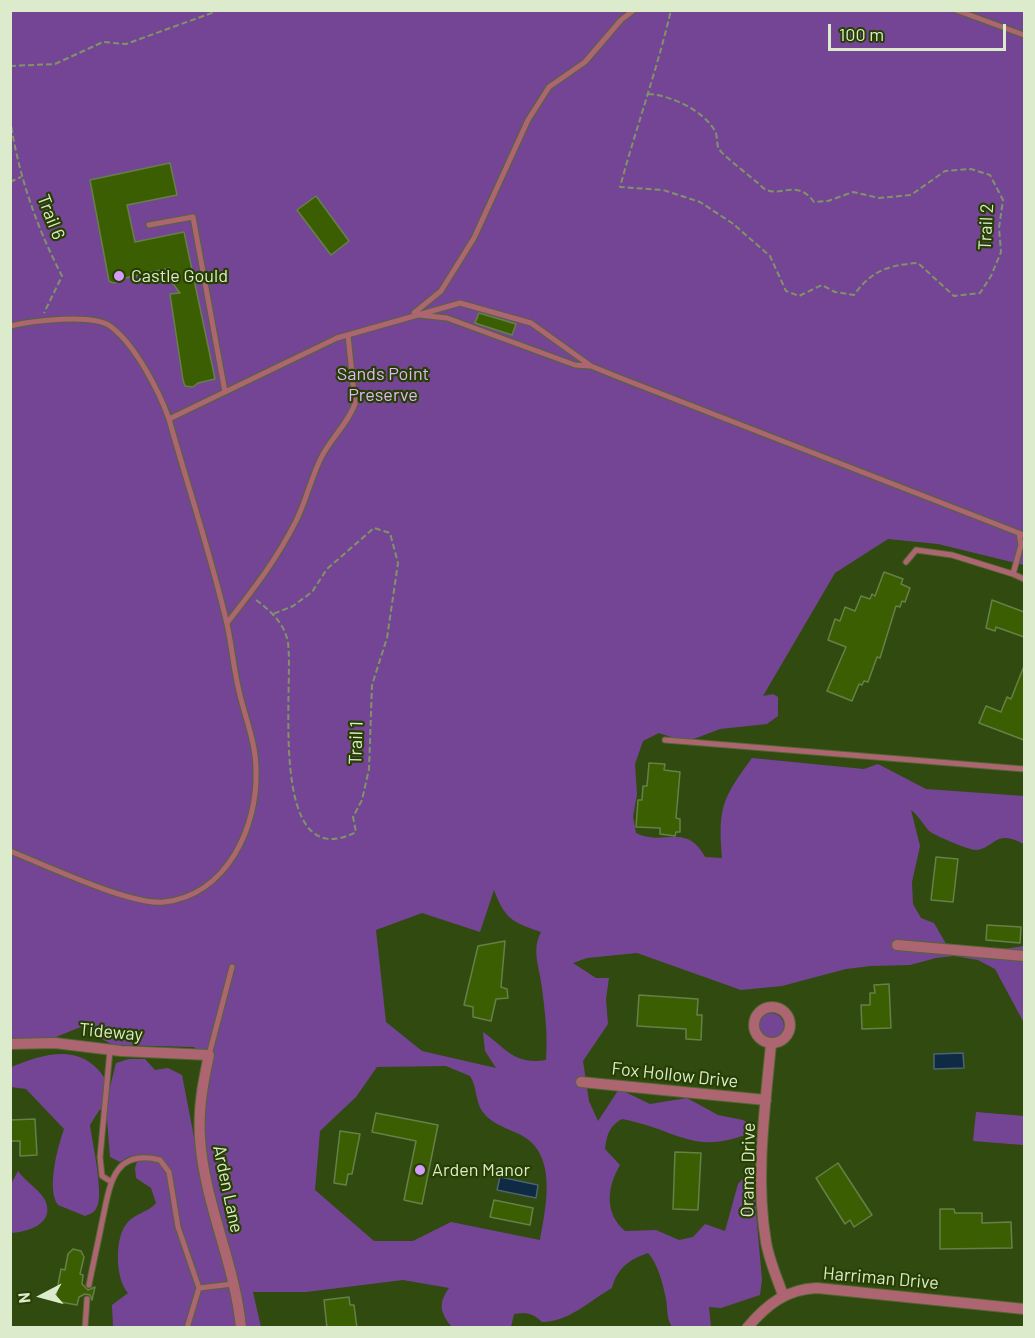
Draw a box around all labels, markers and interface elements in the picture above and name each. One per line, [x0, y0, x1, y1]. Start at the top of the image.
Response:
scale bar [831, 12, 1010, 50]
text: 100 m [839, 23, 884, 45]
street label: Trail 6 [33, 191, 69, 243]
street label: Trail 2 [974, 203, 998, 251]
place label: Castle Gould [131, 265, 228, 287]
marker: Castle Gould [112, 269, 126, 283]
park label: Sands Point Preserve [337, 363, 429, 406]
street label: Trail 1 [344, 721, 368, 765]
street label: Tideway [78, 1018, 144, 1046]
street label: Fox Hollow Drive [611, 1058, 739, 1092]
street label: Orama Drive [736, 1122, 760, 1218]
street label: Arden Lane [208, 1143, 248, 1235]
place label: Arden Manor [432, 1159, 530, 1181]
marker: Arden Manor [413, 1163, 427, 1177]
street label: Harriman Drive [822, 1262, 940, 1294]
north arrow [12, 1266, 72, 1326]
text: N [14, 1292, 34, 1304]

